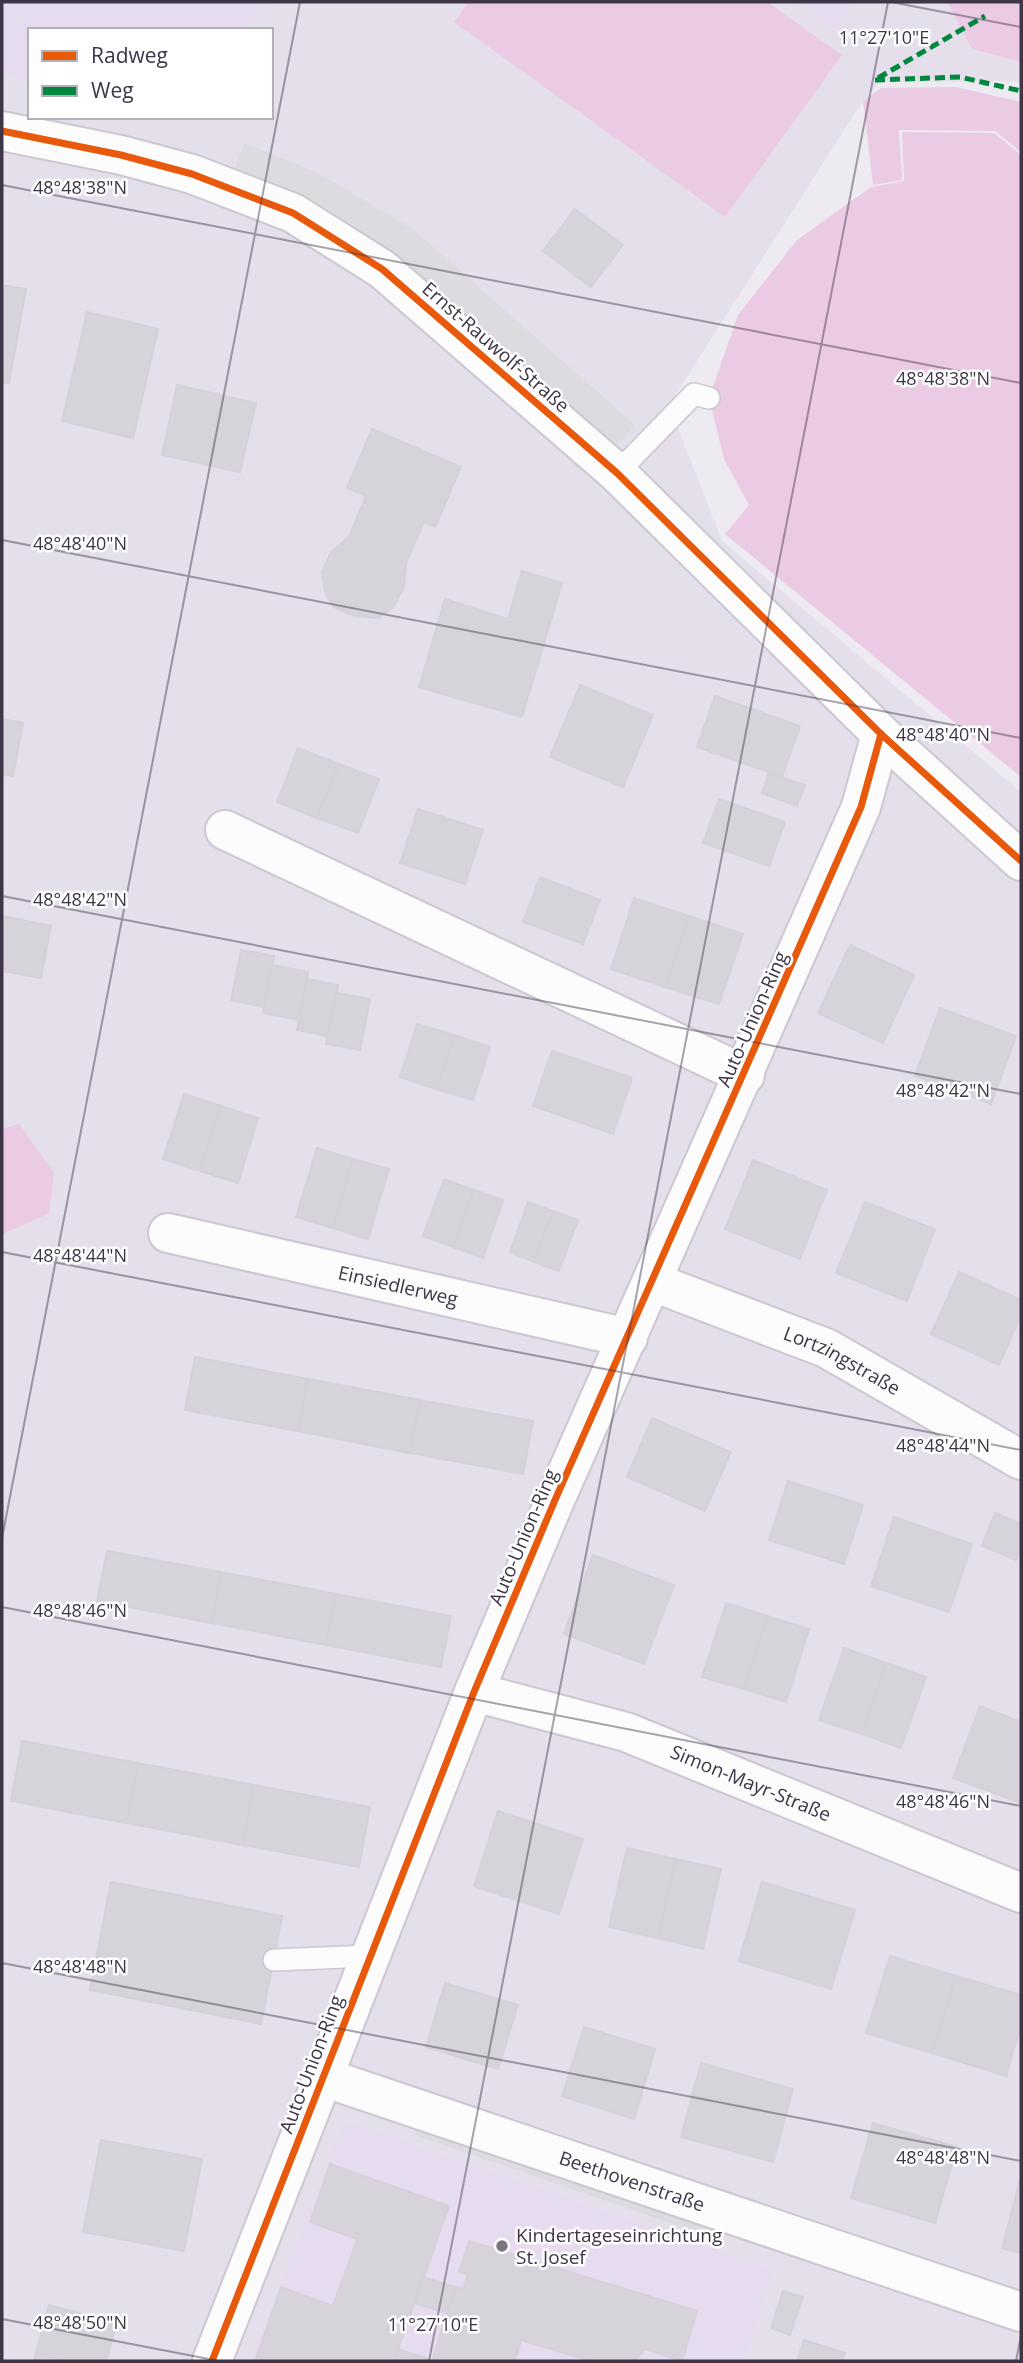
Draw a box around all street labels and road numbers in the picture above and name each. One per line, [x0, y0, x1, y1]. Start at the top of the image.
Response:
street label: Ernst-Rauwolf-Straße [417, 276, 575, 418]
street label: Auto-Union-Ring [710, 947, 794, 1091]
street label: Einsiedlerweg [336, 1259, 461, 1312]
street label: Lortzingstraße [780, 1320, 905, 1401]
street label: Auto-Union-Ring [483, 1465, 563, 1609]
street label: Simon-Mayr-Straße [667, 1739, 835, 1827]
street label: Auto-Union-Ring [273, 1991, 349, 2137]
street label: Beethovenstraße [556, 2144, 708, 2218]

